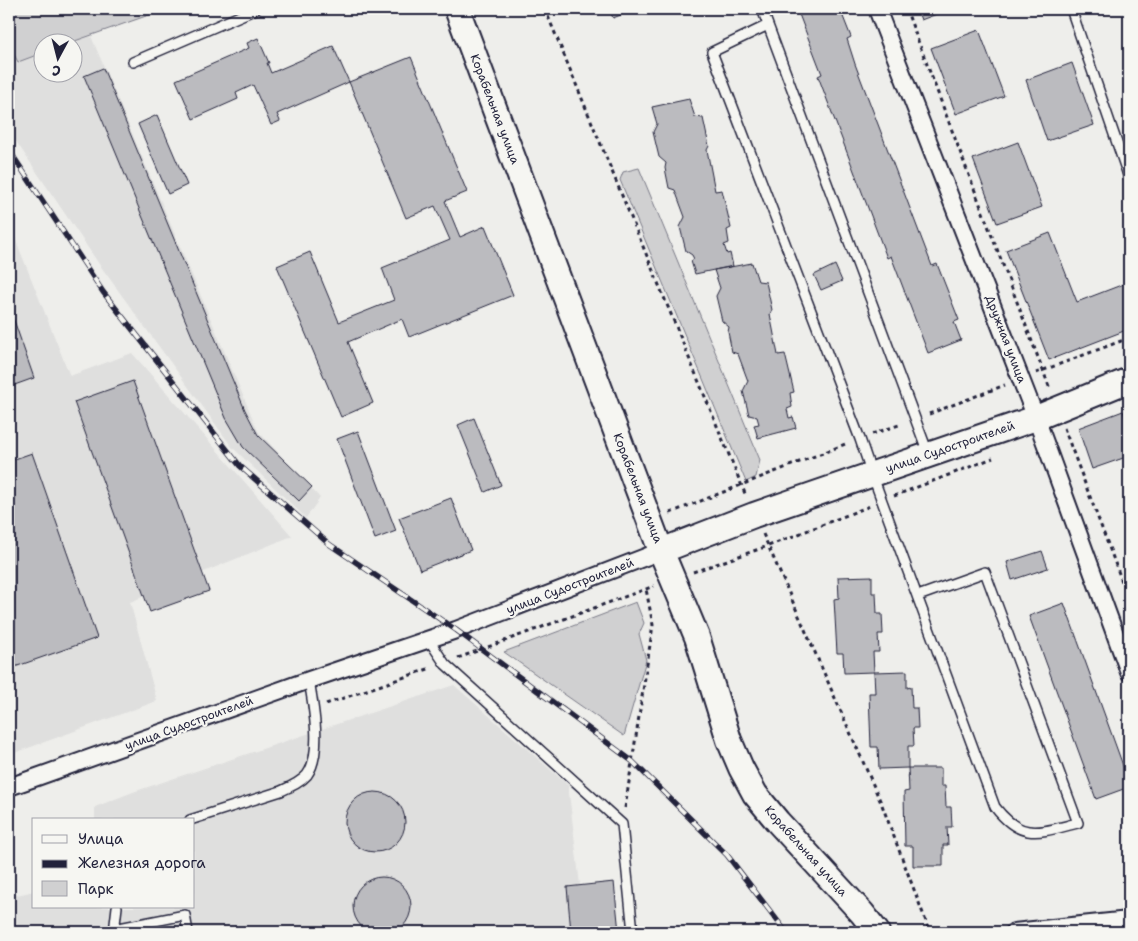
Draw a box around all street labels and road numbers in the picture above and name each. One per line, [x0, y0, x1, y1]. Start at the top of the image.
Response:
street label: Корабельная улица [467, 52, 524, 167]
street label: Дружная улица [982, 293, 1030, 386]
street label: улица Судостроителей [883, 417, 1017, 477]
street label: Корабельная улица [610, 431, 667, 546]
street label: улица Судостроителей [504, 554, 636, 618]
street label: улица Судостроителей [123, 692, 255, 754]
street label: Корабельная улица [761, 802, 851, 900]

